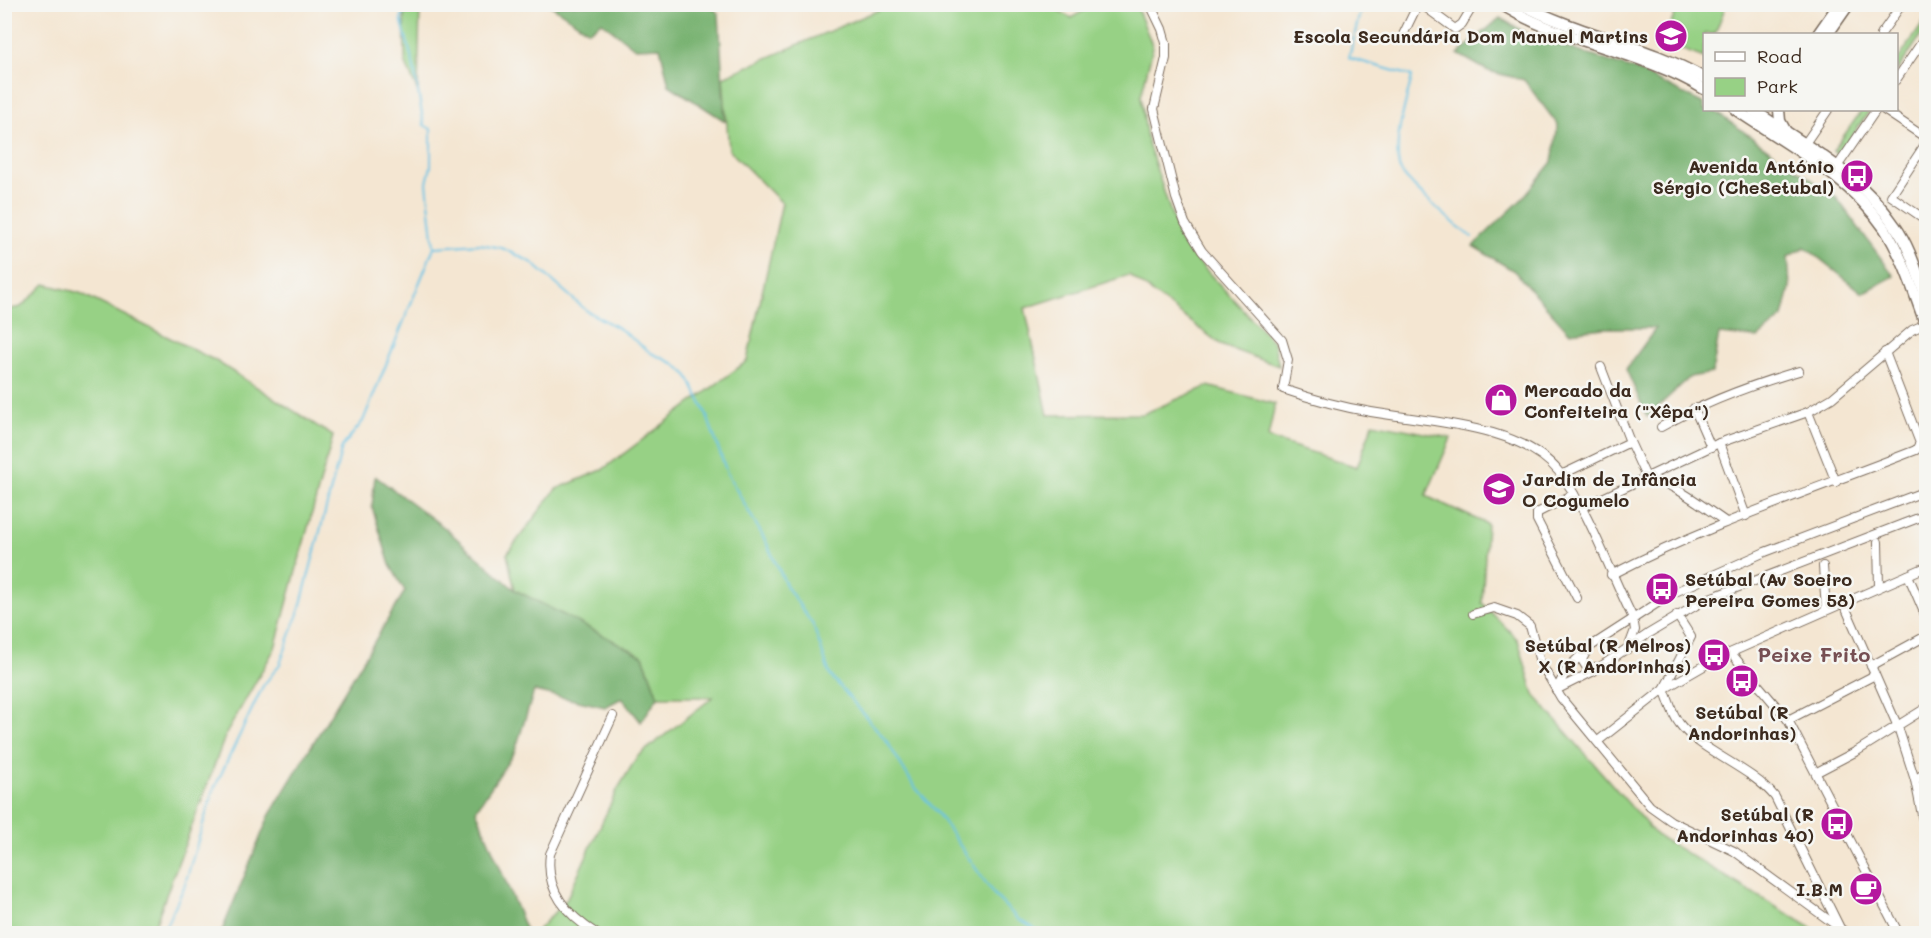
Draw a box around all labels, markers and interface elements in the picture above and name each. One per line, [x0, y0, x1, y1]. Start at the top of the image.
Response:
school or university icon: Escola Secundária Dom Manuel Martins [1653, 18, 1689, 54]
place label: Escola Secundária Dom Manuel Martins [1293, 24, 1648, 48]
legend [1703, 33, 1898, 111]
text: Road [1757, 44, 1802, 68]
text: Park [1757, 74, 1798, 98]
place label: Avenida António Sérgio (CheSetubal) [1653, 154, 1834, 199]
bus stop icon: Avenida António Sérgio (CheSetubal) [1839, 158, 1875, 194]
place label: Mercado da Confeiteira ("Xêpa") [1524, 378, 1709, 423]
shop icon: Mercado da Confeiteira ("Xêpa") [1483, 382, 1519, 418]
place label: Jardim de Infância O Cogumelo [1522, 467, 1697, 512]
school or university icon: Jardim de Infância O Cogumelo [1481, 471, 1517, 507]
place label: Setúbal (Av Soeiro Pereira Gomes 58) [1685, 567, 1855, 612]
bus stop icon: Setúbal (Av Soeiro Pereira Gomes 58) [1644, 571, 1680, 607]
place label: Setúbal (R Melros) X (R Andorinhas) [1525, 633, 1691, 678]
bus stop icon: Setúbal (R Melros) X (R Andorinhas) [1696, 637, 1732, 673]
district label: Peixe Frito [1758, 641, 1871, 667]
bus stop icon: Setúbal (R Andorinhas) [1724, 663, 1760, 699]
place label: Setúbal (R Andorinhas) [1688, 700, 1796, 745]
place label: Setúbal (R Andorinhas 40) [1676, 802, 1814, 847]
bus stop icon: Setúbal (R Andorinhas 40) [1819, 806, 1855, 842]
cafe icon: I.B.M [1848, 871, 1884, 907]
place label: I.B.M [1796, 877, 1843, 901]

